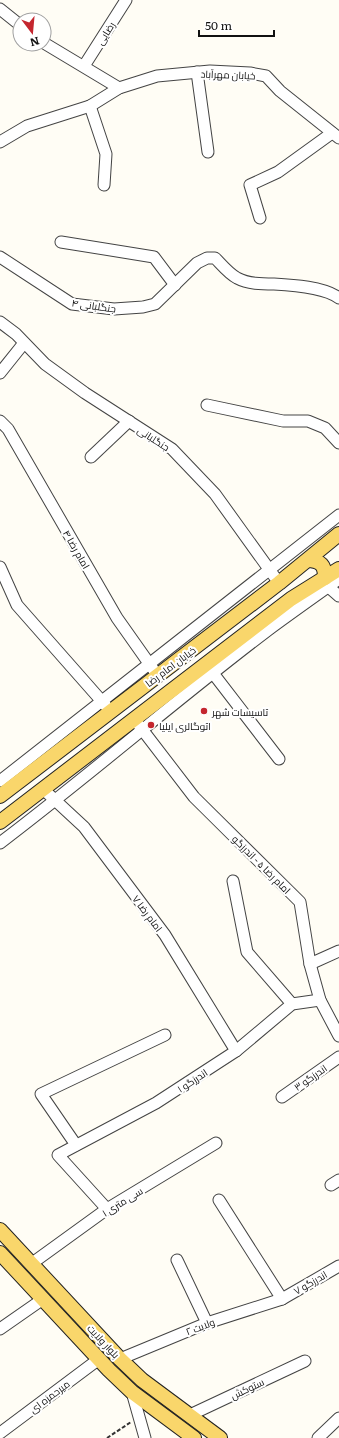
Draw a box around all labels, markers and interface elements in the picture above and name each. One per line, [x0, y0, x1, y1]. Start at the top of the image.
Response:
north arrow [12, 12, 52, 52]
scale bar [199, 12, 274, 38]
text: 50 m [205, 16, 232, 34]
street label: رضایی [92, 18, 118, 48]
text: N [28, 34, 42, 52]
street label: خیابان مهرآباد [200, 66, 256, 82]
street label: جنگلبانی ۴ [71, 294, 117, 316]
street label: جنگلبانی [135, 422, 173, 454]
street label: امام رضا ۴ [59, 527, 94, 572]
street label: خیابان امام رضا [142, 642, 199, 691]
place label: تاسیسات شهر [211, 704, 268, 719]
marker: تاسیسات شهر [199, 706, 209, 716]
place label: اتوگالری ایلیا [159, 718, 211, 733]
marker: اتوگالری ایلیا [146, 720, 156, 730]
street label: امام رضا ۵ - اندرزگو [229, 831, 295, 897]
street label: امام رضا ۷ [128, 892, 167, 935]
street label: اندرزگو ۳ [290, 1060, 330, 1094]
street label: اندرزگو ۱ [174, 1065, 210, 1095]
street label: سی متری ۱ [99, 1183, 145, 1219]
street label: اندرزگو ۷ [290, 1266, 330, 1298]
street label: ولایت ۲ [183, 1314, 217, 1338]
street label: بلوار ولایت [84, 1321, 124, 1361]
street label: ستوکش [228, 1374, 266, 1402]
street label: میرحمزه ای [26, 1376, 72, 1416]

